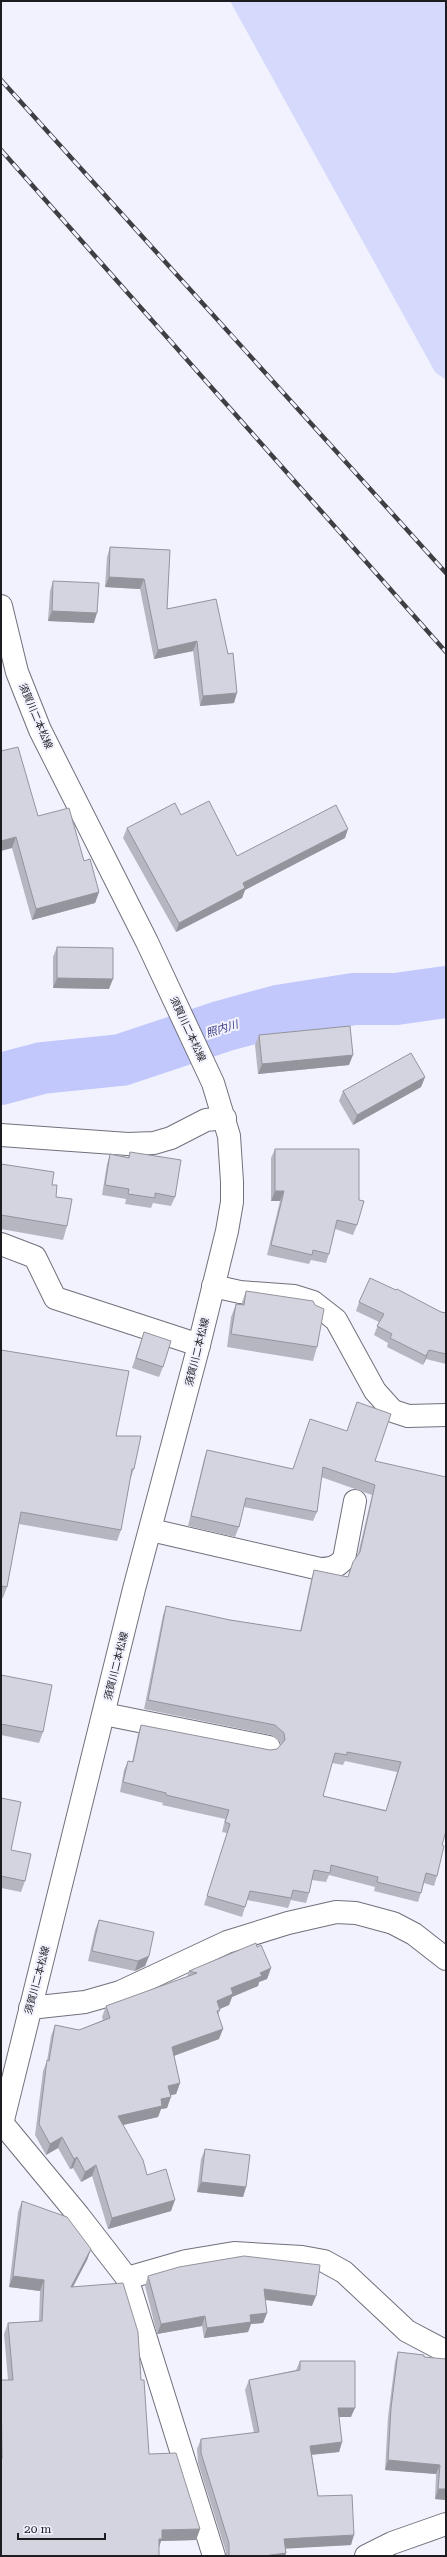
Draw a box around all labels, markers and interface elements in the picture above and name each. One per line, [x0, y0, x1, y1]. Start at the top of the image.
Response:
street label: 須賀川二本松線 [17, 682, 55, 750]
street label: 須賀川二本松線 [168, 995, 208, 1063]
water label: 照内川 [204, 1018, 241, 1040]
street label: 須賀川二本松線 [183, 1317, 211, 1387]
street label: 須賀川二本松線 [102, 1631, 130, 1701]
street label: 須賀川二本松線 [23, 1945, 51, 2015]
scale bar [18, 2515, 105, 2541]
text: 20 m [24, 2522, 51, 2536]

